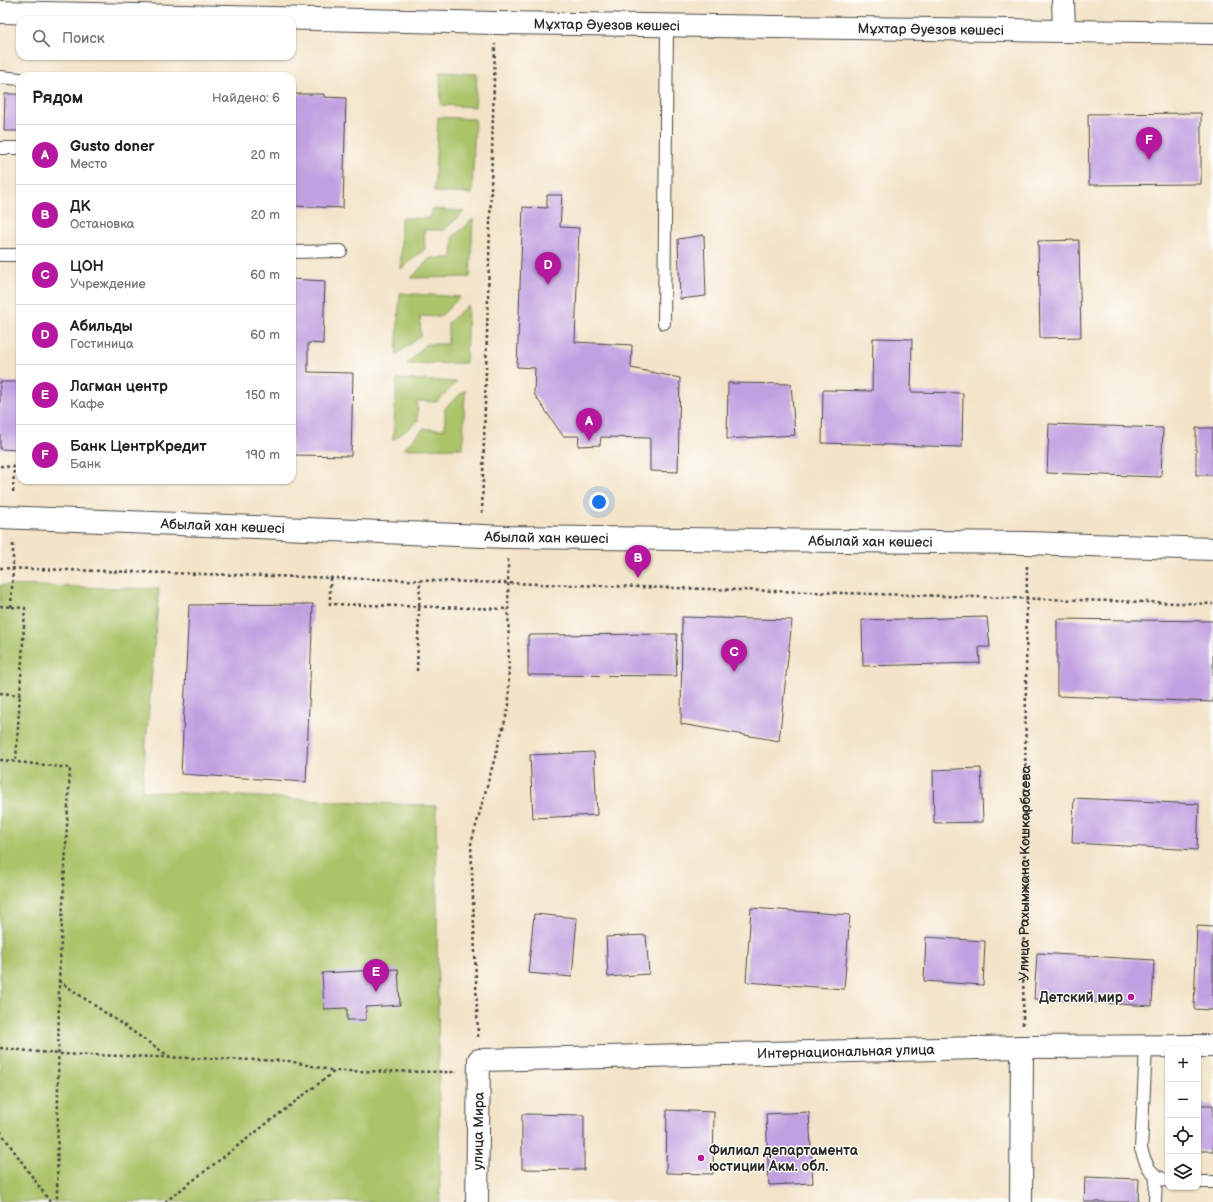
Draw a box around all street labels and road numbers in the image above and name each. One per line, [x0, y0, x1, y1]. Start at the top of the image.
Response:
street label: Мұхтар Әуезов көшесі [533, 15, 680, 34]
street label: Мұхтар Әуезов көшесі [857, 20, 1004, 39]
street label: Абылай хан көшесі [159, 515, 285, 537]
street label: Абылай хан көшесі [483, 528, 609, 547]
street label: Абылай хан көшесі [807, 532, 933, 550]
street label: Улица Рахымжана Кошкарбаева [1015, 764, 1034, 981]
street label: Интернациональная улица [757, 1041, 936, 1062]
street label: улица Мира [469, 1091, 487, 1170]

